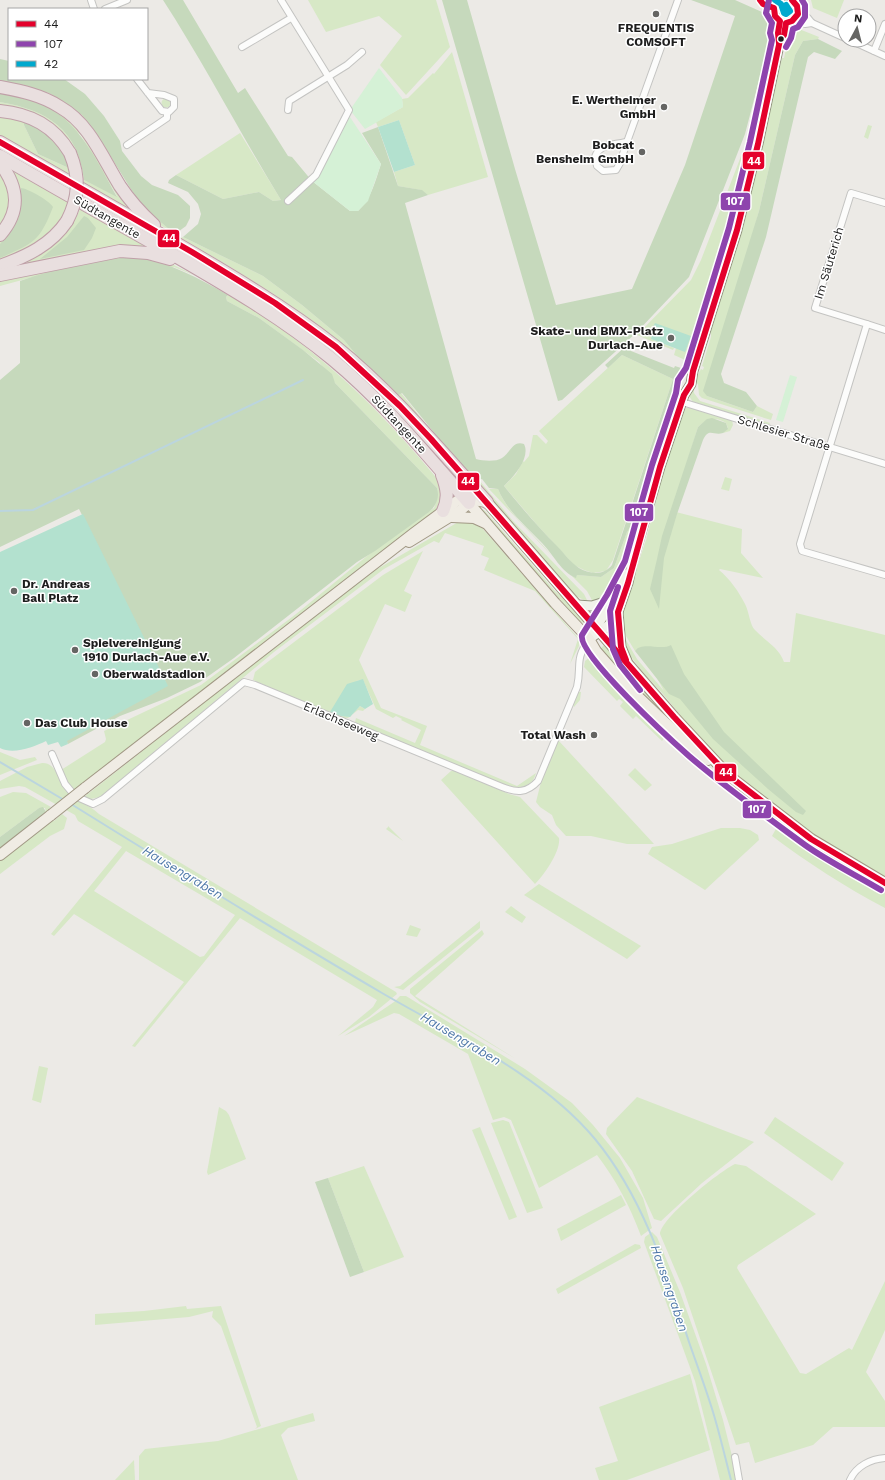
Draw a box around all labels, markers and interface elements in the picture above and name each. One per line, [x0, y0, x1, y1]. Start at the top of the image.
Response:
legend [8, 8, 148, 80]
north arrow [837, 8, 877, 48]
marker: FREQUENTIS COMSOFT [651, 9, 661, 19]
text: N [853, 12, 863, 26]
text: 44 [44, 17, 59, 31]
place label: FREQUENTIS COMSOFT [618, 21, 694, 49]
unlabelled marker [776, 34, 786, 44]
text: 107 [44, 37, 63, 51]
text: 42 [44, 57, 58, 71]
place label: E. Wertheimer GmbH [572, 93, 657, 121]
marker: E. Wertheimer GmbH [659, 102, 669, 112]
place label: Bobcat Bensheim GmbH [536, 138, 635, 166]
marker: Bobcat Bensheim GmbH [637, 147, 647, 157]
line badge: 44 [742, 151, 765, 170]
text: 44 [747, 155, 761, 168]
street label: Südtangente [71, 192, 143, 242]
line badge: 107 [720, 192, 751, 211]
text: 107 [726, 195, 744, 208]
street label: Im Säuterich [811, 225, 847, 301]
line badge: 44 [157, 229, 180, 248]
text: 44 [162, 232, 176, 245]
place label: Skate- und BMX-Platz Durlach-Aue [530, 324, 663, 352]
marker: Skate- und BMX-Platz Durlach-Aue [666, 333, 676, 343]
street label: Südtangente [369, 392, 430, 456]
street label: Schlesier Straße [736, 412, 832, 454]
line badge: 44 [457, 472, 480, 491]
text: 44 [461, 475, 475, 488]
line badge: 107 [624, 503, 654, 522]
text: 107 [630, 506, 648, 519]
place label: Dr. Andreas Ball Platz [22, 577, 91, 605]
marker: Dr. Andreas Ball Platz [9, 586, 19, 596]
place label: Spielvereinigung 1910 Durlach-Aue e.V. [83, 636, 210, 664]
marker: Spielvereinigung 1910 Durlach-Aue e.V. [70, 645, 80, 655]
place label: Oberwaldstadion [103, 667, 205, 681]
marker: Oberwaldstadion [90, 669, 100, 679]
street label: Erlachseeweg [301, 699, 381, 743]
place label: Das Club House [35, 716, 128, 730]
marker: Das Club House [22, 718, 32, 728]
place label: Total Wash [521, 728, 586, 742]
marker: Total Wash [589, 730, 599, 740]
line badge: 44 [714, 763, 737, 782]
text: 44 [719, 766, 733, 779]
line badge: 107 [742, 800, 772, 819]
text: 107 [748, 803, 766, 816]
water label: Hausengraben [140, 843, 226, 902]
water label: Hausengraben [418, 1009, 504, 1068]
water label: Hausengraben [648, 1243, 691, 1334]

